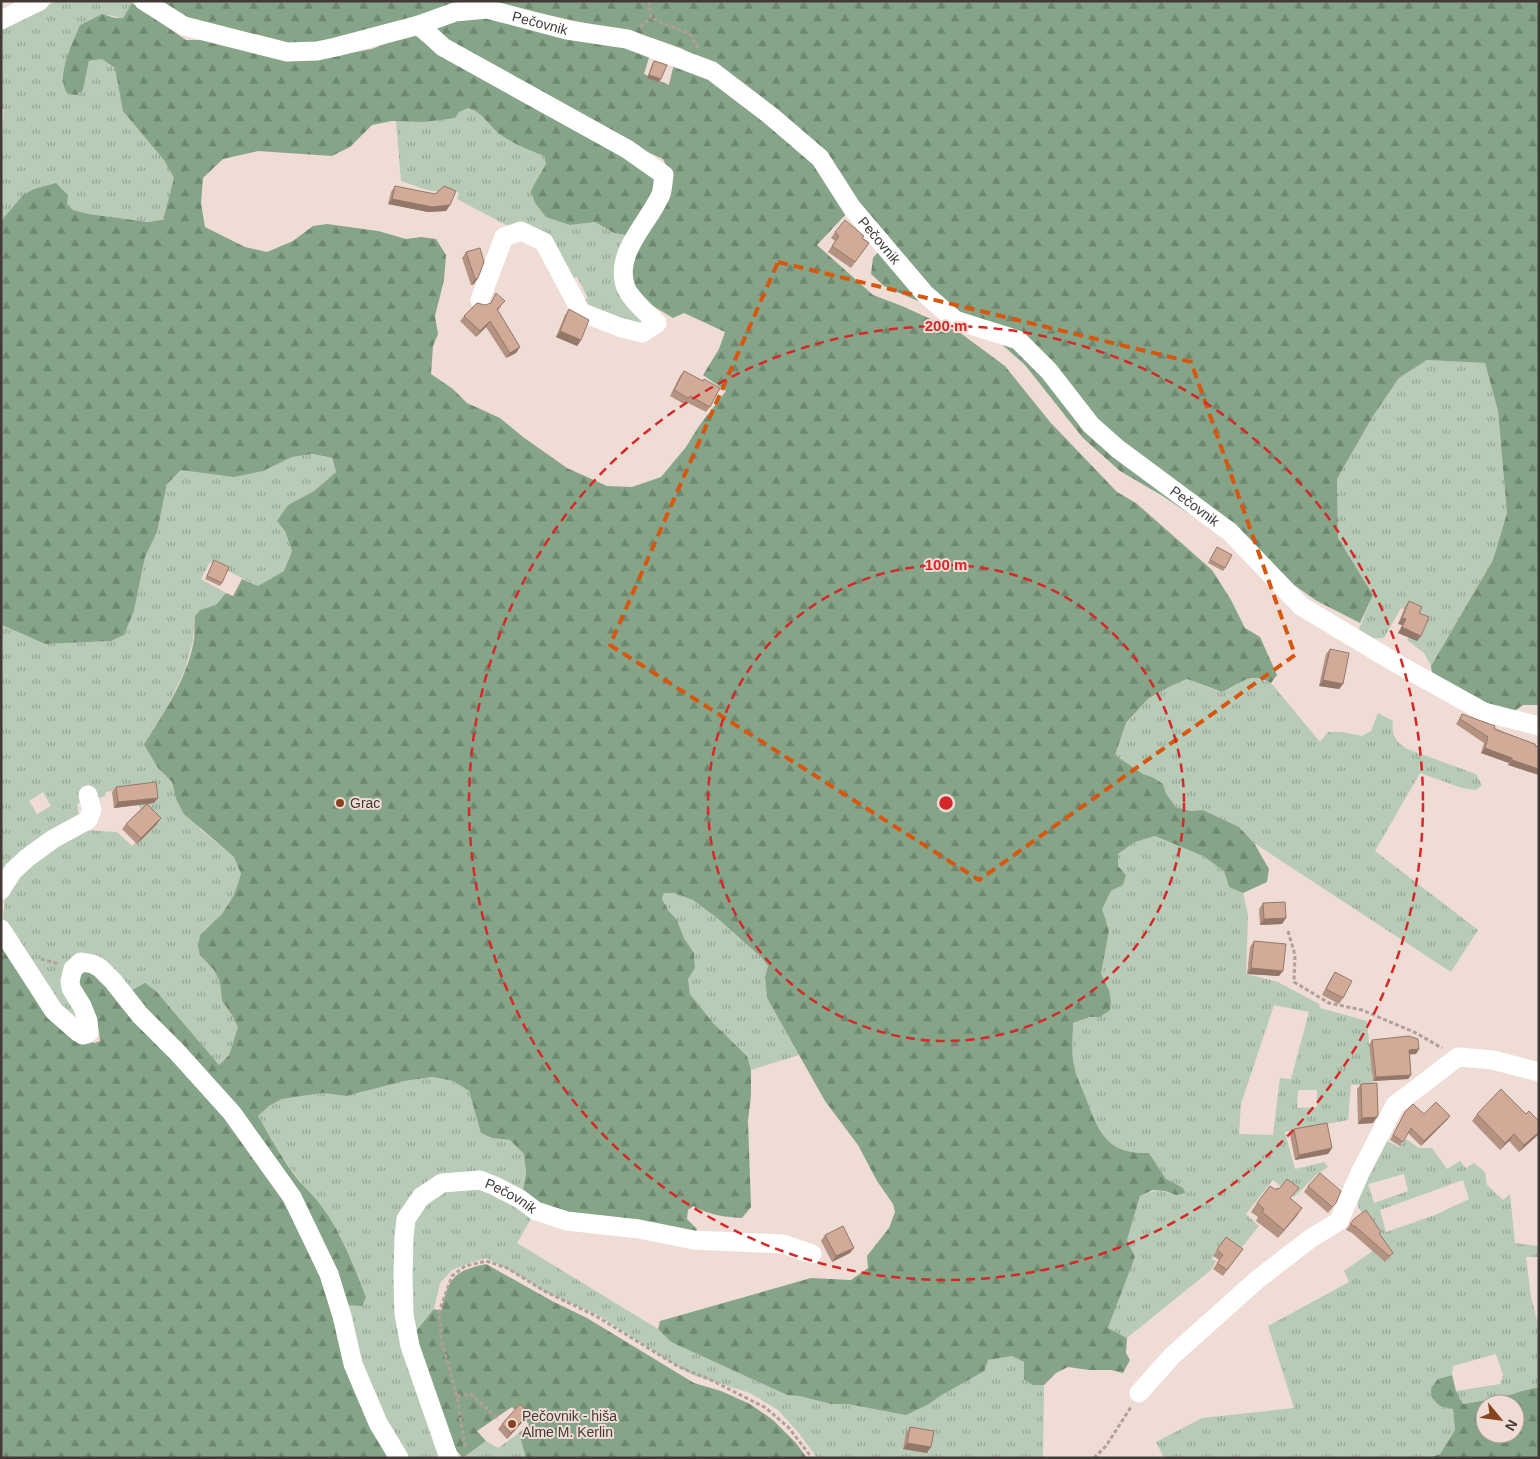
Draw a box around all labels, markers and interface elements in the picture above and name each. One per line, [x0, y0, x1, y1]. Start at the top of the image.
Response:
street label: Pečovnik [511, 8, 571, 38]
street label: Pečovnik [855, 214, 905, 268]
text: 200 m [925, 317, 967, 334]
street label: Pečovnik [1167, 483, 1223, 530]
text: 100 m [925, 556, 967, 573]
centre of rings [937, 794, 955, 812]
place label: Grac [350, 795, 380, 811]
marker: Grac [334, 797, 346, 809]
street label: Pečovnik [483, 1175, 541, 1217]
north arrow [1475, 1394, 1525, 1444]
place label: Pečovnik - hiša Alme M. Kerlin [522, 1408, 617, 1440]
text: N [1502, 1417, 1521, 1434]
marker: Pečovnik - hiša Alme M. Kerlin [506, 1418, 518, 1430]

